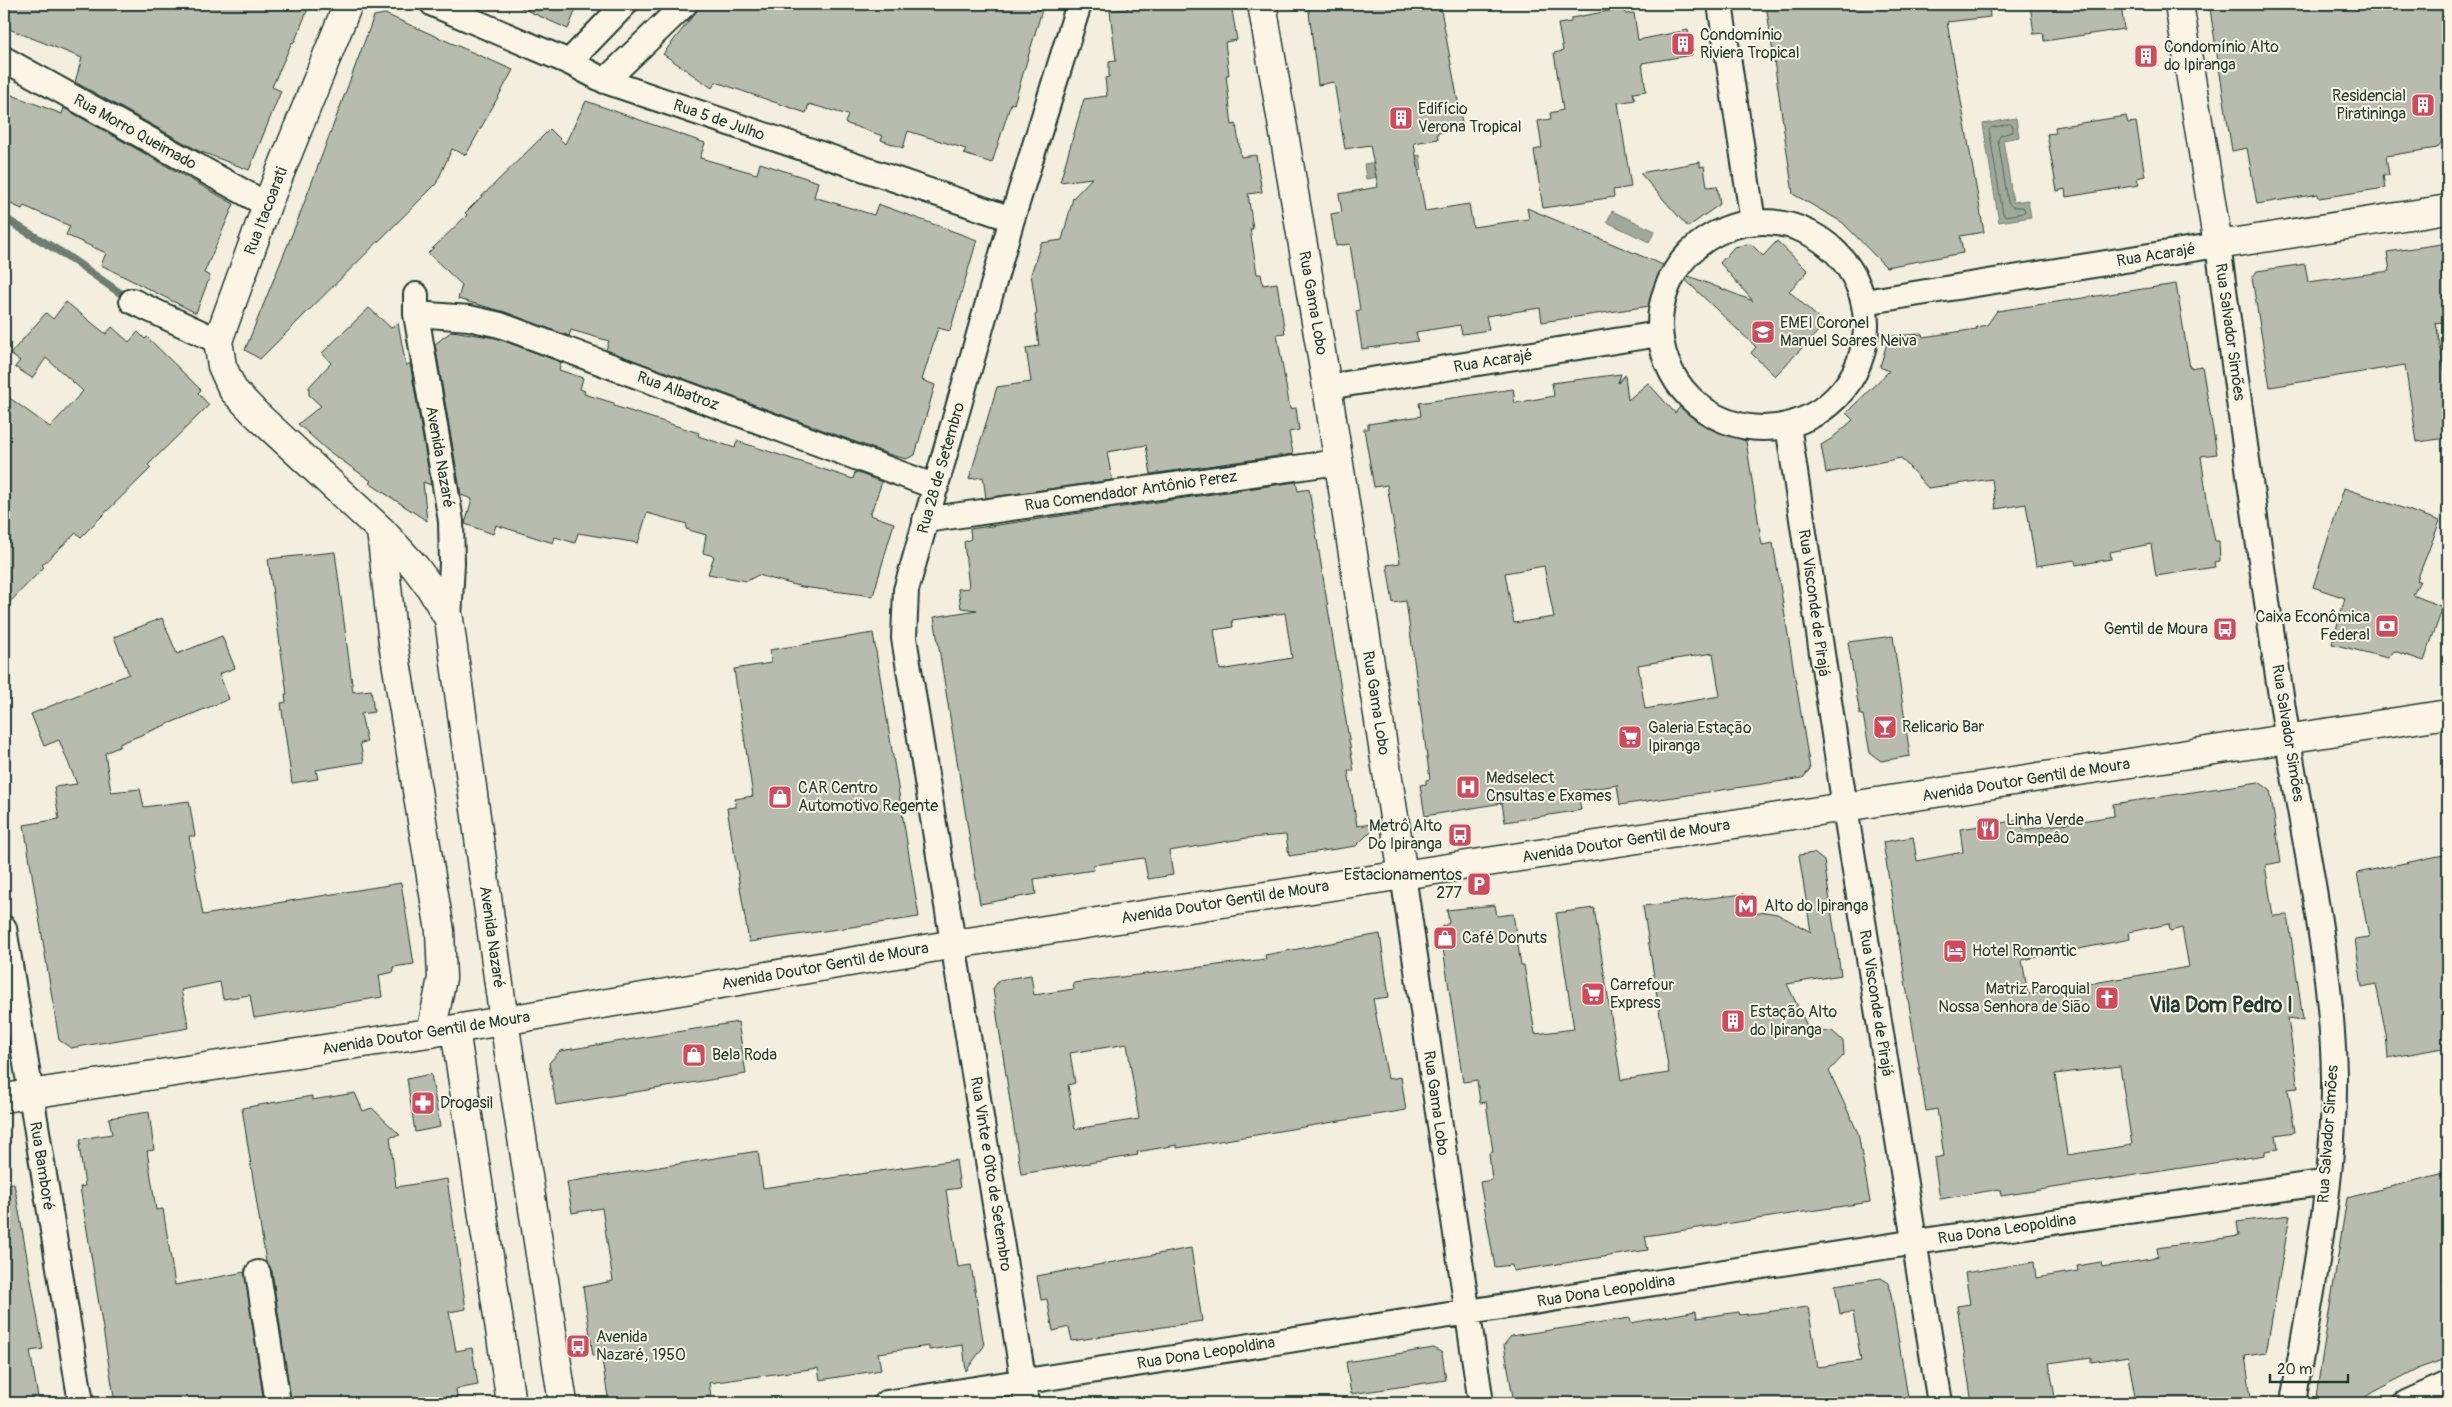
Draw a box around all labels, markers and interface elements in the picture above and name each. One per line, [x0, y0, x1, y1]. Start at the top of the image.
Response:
place label: Condomínio Riviera Tropical [1700, 25, 1799, 63]
building icon: Condomínio Riviera Tropical [1670, 31, 1696, 57]
place label: Condomínio Alto do Ipiranga [2164, 37, 2279, 75]
building icon: Condomínio Alto do Ipiranga [2133, 43, 2159, 69]
place label: Residencial Piratininga [2332, 86, 2406, 124]
street label: Rua Morro Queimado [70, 90, 200, 174]
building icon: Residencial Piratininga [2410, 92, 2436, 118]
street label: Rua 5 de Julho [671, 95, 768, 145]
place label: Edifício Verona Tropical [1418, 99, 1522, 137]
building icon: Edifício Verona Tropical [1388, 105, 1414, 131]
street label: Rua Itacoarati [240, 164, 292, 258]
street label: Rua Acarajé [2115, 239, 2197, 271]
street label: Rua Gama Lobo [1294, 249, 1332, 357]
street label: Rua Salvador Simões [2210, 262, 2250, 402]
place label: EMEI Coronel Manuel Soares Neiva [1780, 313, 1917, 351]
school or university icon: EMEI Coronel Manuel Soares Neiva [1750, 319, 1776, 345]
street label: Rua Acarajé [1452, 345, 1534, 377]
street label: Rua Albatroz [634, 367, 722, 415]
street label: Rua 28 de Setembro [913, 400, 969, 536]
street label: Avenida Nazaré [421, 404, 459, 510]
street label: Rua Comendador Antônio Perez [1023, 466, 1239, 516]
street label: Rua Visconde de Pirajá [1794, 528, 1834, 678]
place label: Caixa Econômica Federal [2256, 607, 2370, 645]
bank icon: Caixa Econômica Federal [2374, 613, 2400, 639]
bus stop icon: Gentil de Moura [2212, 616, 2238, 642]
place label: Gentil de Moura [2104, 619, 2208, 639]
street label: Rua Gama Lobo [1358, 649, 1394, 757]
street label: Rua Salvador Simões [2267, 663, 2309, 803]
bar icon: Relicario Bar [1872, 714, 1898, 740]
place label: Relicario Bar [1902, 717, 1984, 737]
place label: Galeria Estação Ipiranga [1648, 718, 1752, 756]
supermarket icon: Galeria Estação Ipiranga [1617, 724, 1643, 750]
street label: Avenida Doutor Gentil de Moura [1921, 754, 2131, 806]
place label: Medselect Cnsultas e Exames [1486, 768, 1611, 806]
hospital icon: Medselect Cnsultas e Exames [1455, 774, 1481, 800]
place label: CAR Centro Automotivo Regente [798, 778, 938, 816]
shop icon: CAR Centro Automotivo Regente [767, 784, 793, 810]
place label: Linha Verde Campeâo [2006, 810, 2084, 848]
street label: Avenida Doutor Gentil de Moura [1521, 815, 1731, 867]
place label: Metrô Alto Do Ipiranga [1368, 816, 1442, 854]
restaurant icon: Linha Verde Campeâo [1975, 816, 2001, 842]
bus stop icon: Metrô Alto Do Ipiranga [1447, 822, 1473, 848]
place label: Estacionamentos 277 [1344, 865, 1463, 903]
parking icon: Estacionamentos 277 [1466, 871, 1492, 897]
street label: Avenida Doutor Gentil de Moura [1120, 876, 1330, 928]
street label: Avenida Nazaré [475, 885, 509, 989]
metro station icon: Alto do Ipiranga [1733, 893, 1759, 919]
place label: Alto do Ipiranga [1764, 896, 1868, 916]
shop icon: Café Donuts [1432, 925, 1458, 951]
place label: Café Donuts [1462, 928, 1547, 948]
street label: Rua Visconde de Pirajá [1855, 928, 1897, 1078]
street label: Avenida Doutor Gentil de Moura [720, 938, 930, 994]
hotel icon: Hotel Romantic [1942, 938, 1968, 964]
place label: Hotel Romantic [1972, 941, 2077, 961]
place label: Carrefour Express [1610, 975, 1674, 1013]
place label: Matriz Paroquial Nossa Senhora de Sião [1938, 979, 2090, 1017]
supermarket icon: Carrefour Express [1580, 981, 1606, 1007]
church icon: Matriz Paroquial Nossa Senhora de Sião [2094, 985, 2120, 1011]
district label: Vila Dom Pedro I [2149, 992, 2293, 1019]
place label: Estação Alto do Ipiranga [1750, 1002, 1838, 1040]
street label: Avenida Doutor Gentil de Moura [321, 1007, 531, 1059]
building icon: Estação Alto do Ipiranga [1720, 1008, 1746, 1034]
shop icon: Bela Roda [681, 1042, 707, 1068]
place label: Bela Roda [712, 1045, 777, 1065]
street label: Rua Gama Lobo [1419, 1049, 1453, 1157]
street label: Rua Salvador Simões [2313, 1064, 2343, 1204]
street label: Rua Vinte e Oito de Setembro [966, 1075, 1016, 1273]
pharmacy icon: Drogasil [410, 1090, 436, 1116]
place label: Drogasil [440, 1093, 493, 1113]
street label: Rua Bamboré [25, 1120, 59, 1212]
street label: Rua Dona Leopoldina [1937, 1209, 2077, 1249]
street label: Rua Dona Leopoldina [1536, 1270, 1676, 1312]
place label: Avenida Nazaré, 1950 [596, 1327, 686, 1365]
street label: Rua Dona Leopoldina [1136, 1332, 1276, 1374]
bus stop icon: Avenida Nazaré, 1950 [565, 1333, 591, 1359]
scale bar [2270, 1352, 2347, 1384]
text: 20 m [2277, 1360, 2312, 1379]

